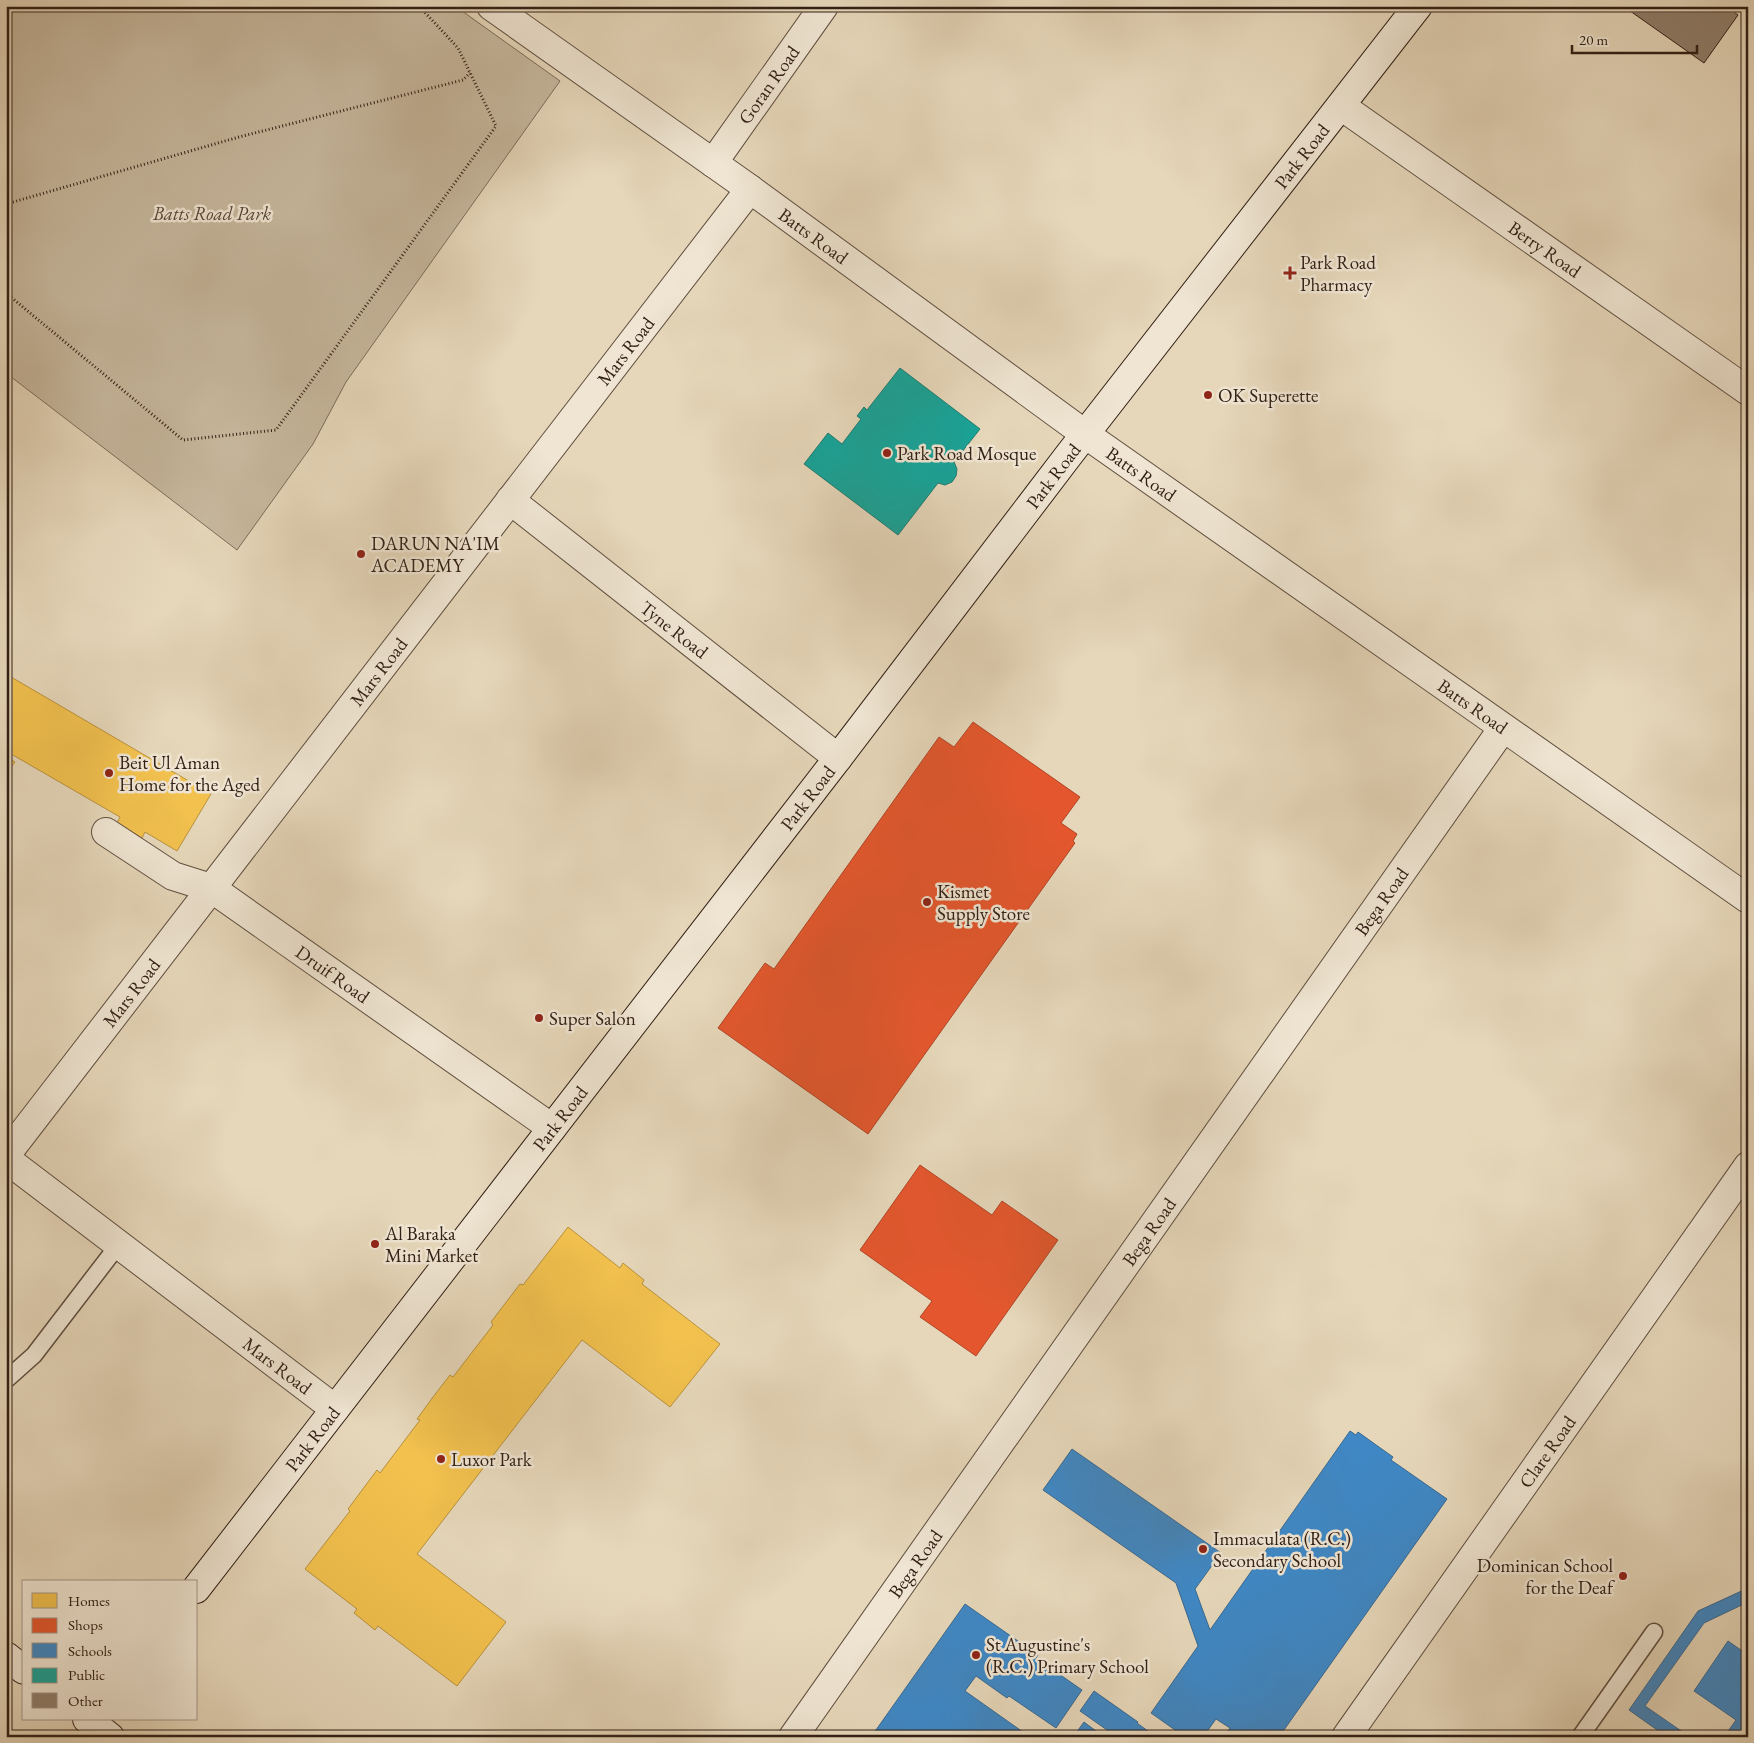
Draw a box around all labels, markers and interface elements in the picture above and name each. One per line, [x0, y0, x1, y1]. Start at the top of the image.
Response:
scale bar [1572, 22, 1696, 54]
text: 20 m [1579, 30, 1608, 49]
street label: Goran Road [732, 40, 805, 129]
street label: Park Road [1269, 118, 1335, 194]
park label: Batts Road Park [152, 201, 271, 226]
street label: Batts Road [774, 202, 854, 270]
street label: Berry Road [1503, 215, 1586, 284]
place label: Park Road Pharmacy [1300, 250, 1376, 297]
marker: Park Road Pharmacy [1284, 267, 1296, 279]
street label: Mars Road [591, 311, 660, 391]
place label: OK Superette [1218, 383, 1318, 408]
marker: OK Superette [1202, 389, 1214, 401]
street label: Park Road [1020, 438, 1087, 514]
place label: Park Road Mosque [897, 441, 1036, 466]
street label: Batts Road [1101, 441, 1181, 507]
marker: Park Road Mosque [881, 447, 893, 459]
place label: DARUN NA'IM ACADEMY [370, 531, 500, 578]
marker: DARUN NA'IM ACADEMY [355, 548, 367, 560]
street label: Tyne Road [635, 595, 714, 664]
street label: Mars Road [344, 632, 413, 712]
street label: Batts Road [1433, 673, 1513, 740]
place label: Beit Ul Aman Home for the Aged [119, 750, 260, 797]
street label: Park Road [775, 760, 841, 836]
marker: Beit Ul Aman Home for the Aged [103, 767, 115, 779]
street label: Bega Road [1349, 862, 1414, 941]
place label: Kismet Supply Store [937, 879, 1030, 926]
marker: Kismet Supply Store [921, 896, 933, 908]
street label: Druif Road [291, 939, 375, 1009]
street label: Mars Road [97, 953, 166, 1032]
place label: Super Salon [549, 1006, 636, 1031]
marker: Super Salon [533, 1012, 545, 1024]
street label: Park Road [527, 1080, 594, 1156]
street label: Bega Road [1116, 1192, 1182, 1271]
place label: Al Baraka Mini Market [384, 1221, 478, 1268]
marker: Al Baraka Mini Market [369, 1238, 381, 1250]
street label: Mars Road [238, 1331, 317, 1400]
street label: Park Road [279, 1401, 346, 1477]
street label: Clare Road [1513, 1410, 1582, 1493]
place label: Luxor Park [451, 1447, 533, 1472]
marker: Luxor Park [435, 1453, 447, 1465]
street label: Bega Road [883, 1524, 948, 1603]
place label: Immaculata (R.C.) Secondary School [1213, 1526, 1351, 1573]
marker: Immaculata (R.C.) Secondary School [1197, 1543, 1209, 1555]
place label: Dominican School for the Deaf [1477, 1553, 1615, 1600]
marker: Dominican School for the Deaf [1617, 1570, 1629, 1582]
legend [22, 1580, 198, 1720]
text: Homes [68, 1591, 110, 1610]
text: Shops [68, 1615, 103, 1634]
place label: St Augustine's (R.C.) Primary School [986, 1632, 1149, 1679]
text: Schools [68, 1641, 112, 1660]
marker: St Augustine's (R.C.) Primary School [970, 1649, 982, 1661]
text: Public [68, 1665, 105, 1684]
text: Other [68, 1691, 103, 1710]

